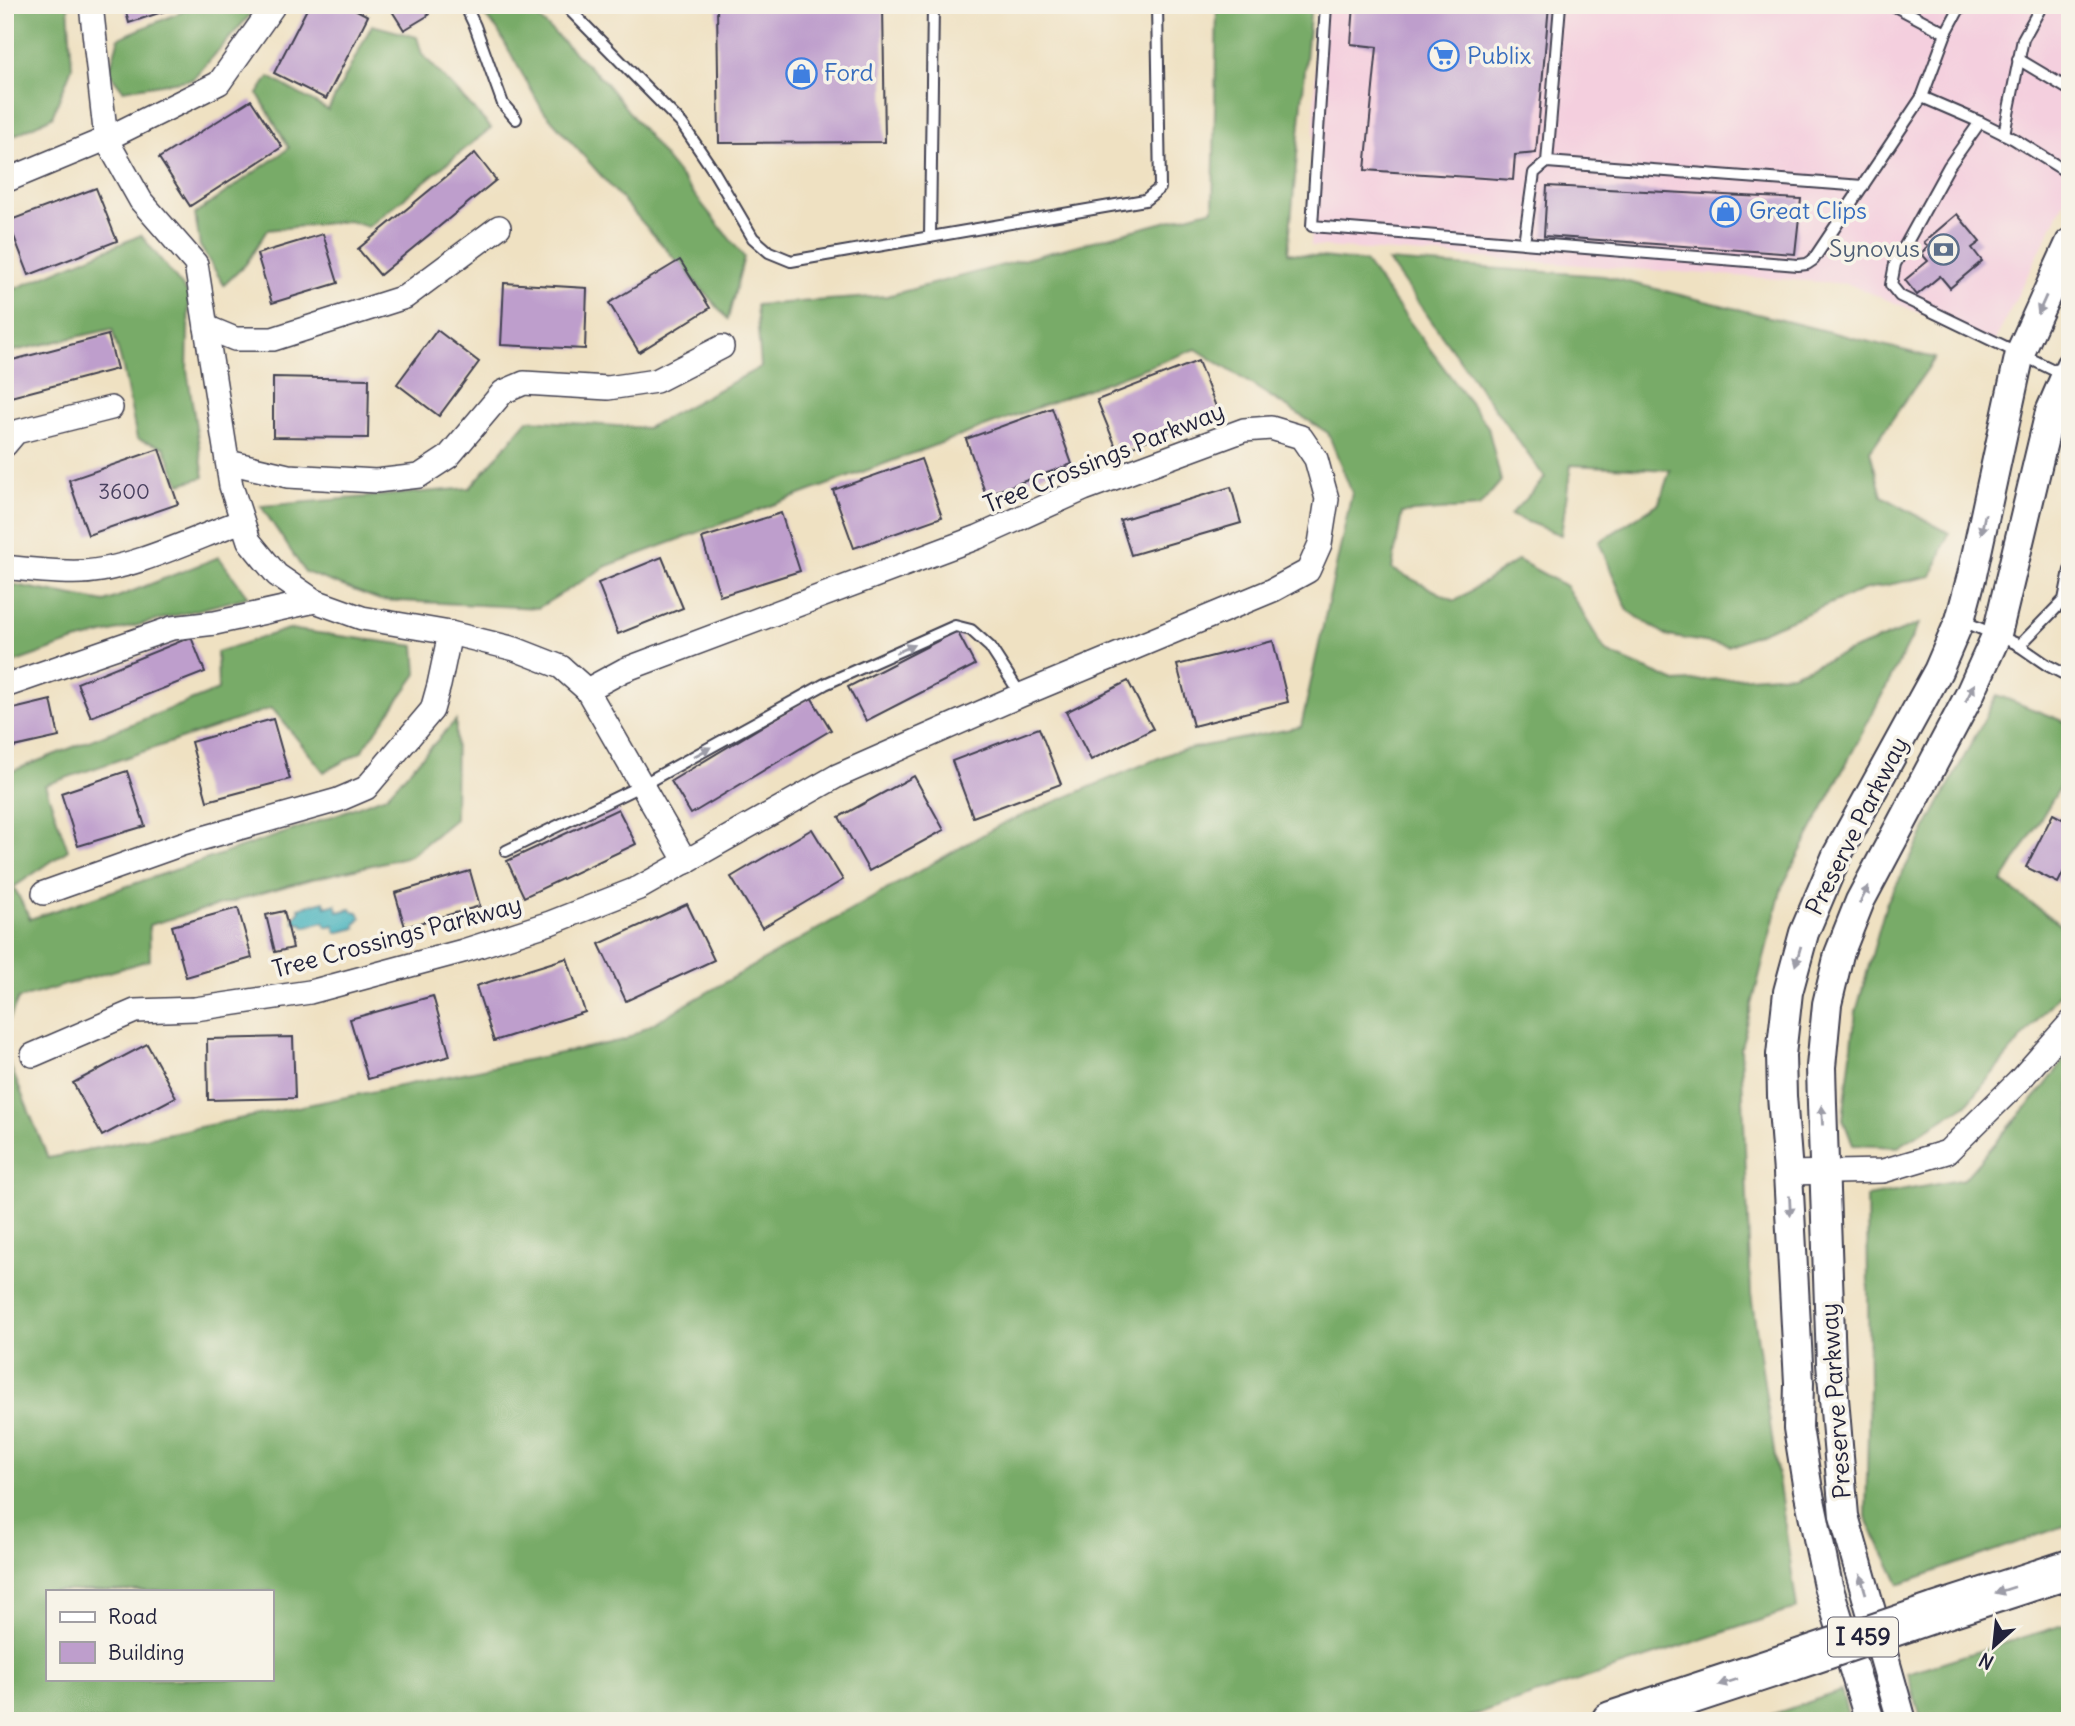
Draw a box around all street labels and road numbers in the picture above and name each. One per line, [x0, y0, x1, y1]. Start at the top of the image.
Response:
street label: Tree Crossings Parkway [979, 395, 1228, 519]
street label: Preserve Parkway [1798, 731, 1914, 920]
street label: Tree Crossings Parkway [269, 888, 525, 984]
street label: Preserve Parkway [1813, 1302, 1857, 1500]
road number: I 459 [1828, 1618, 1898, 1656]

